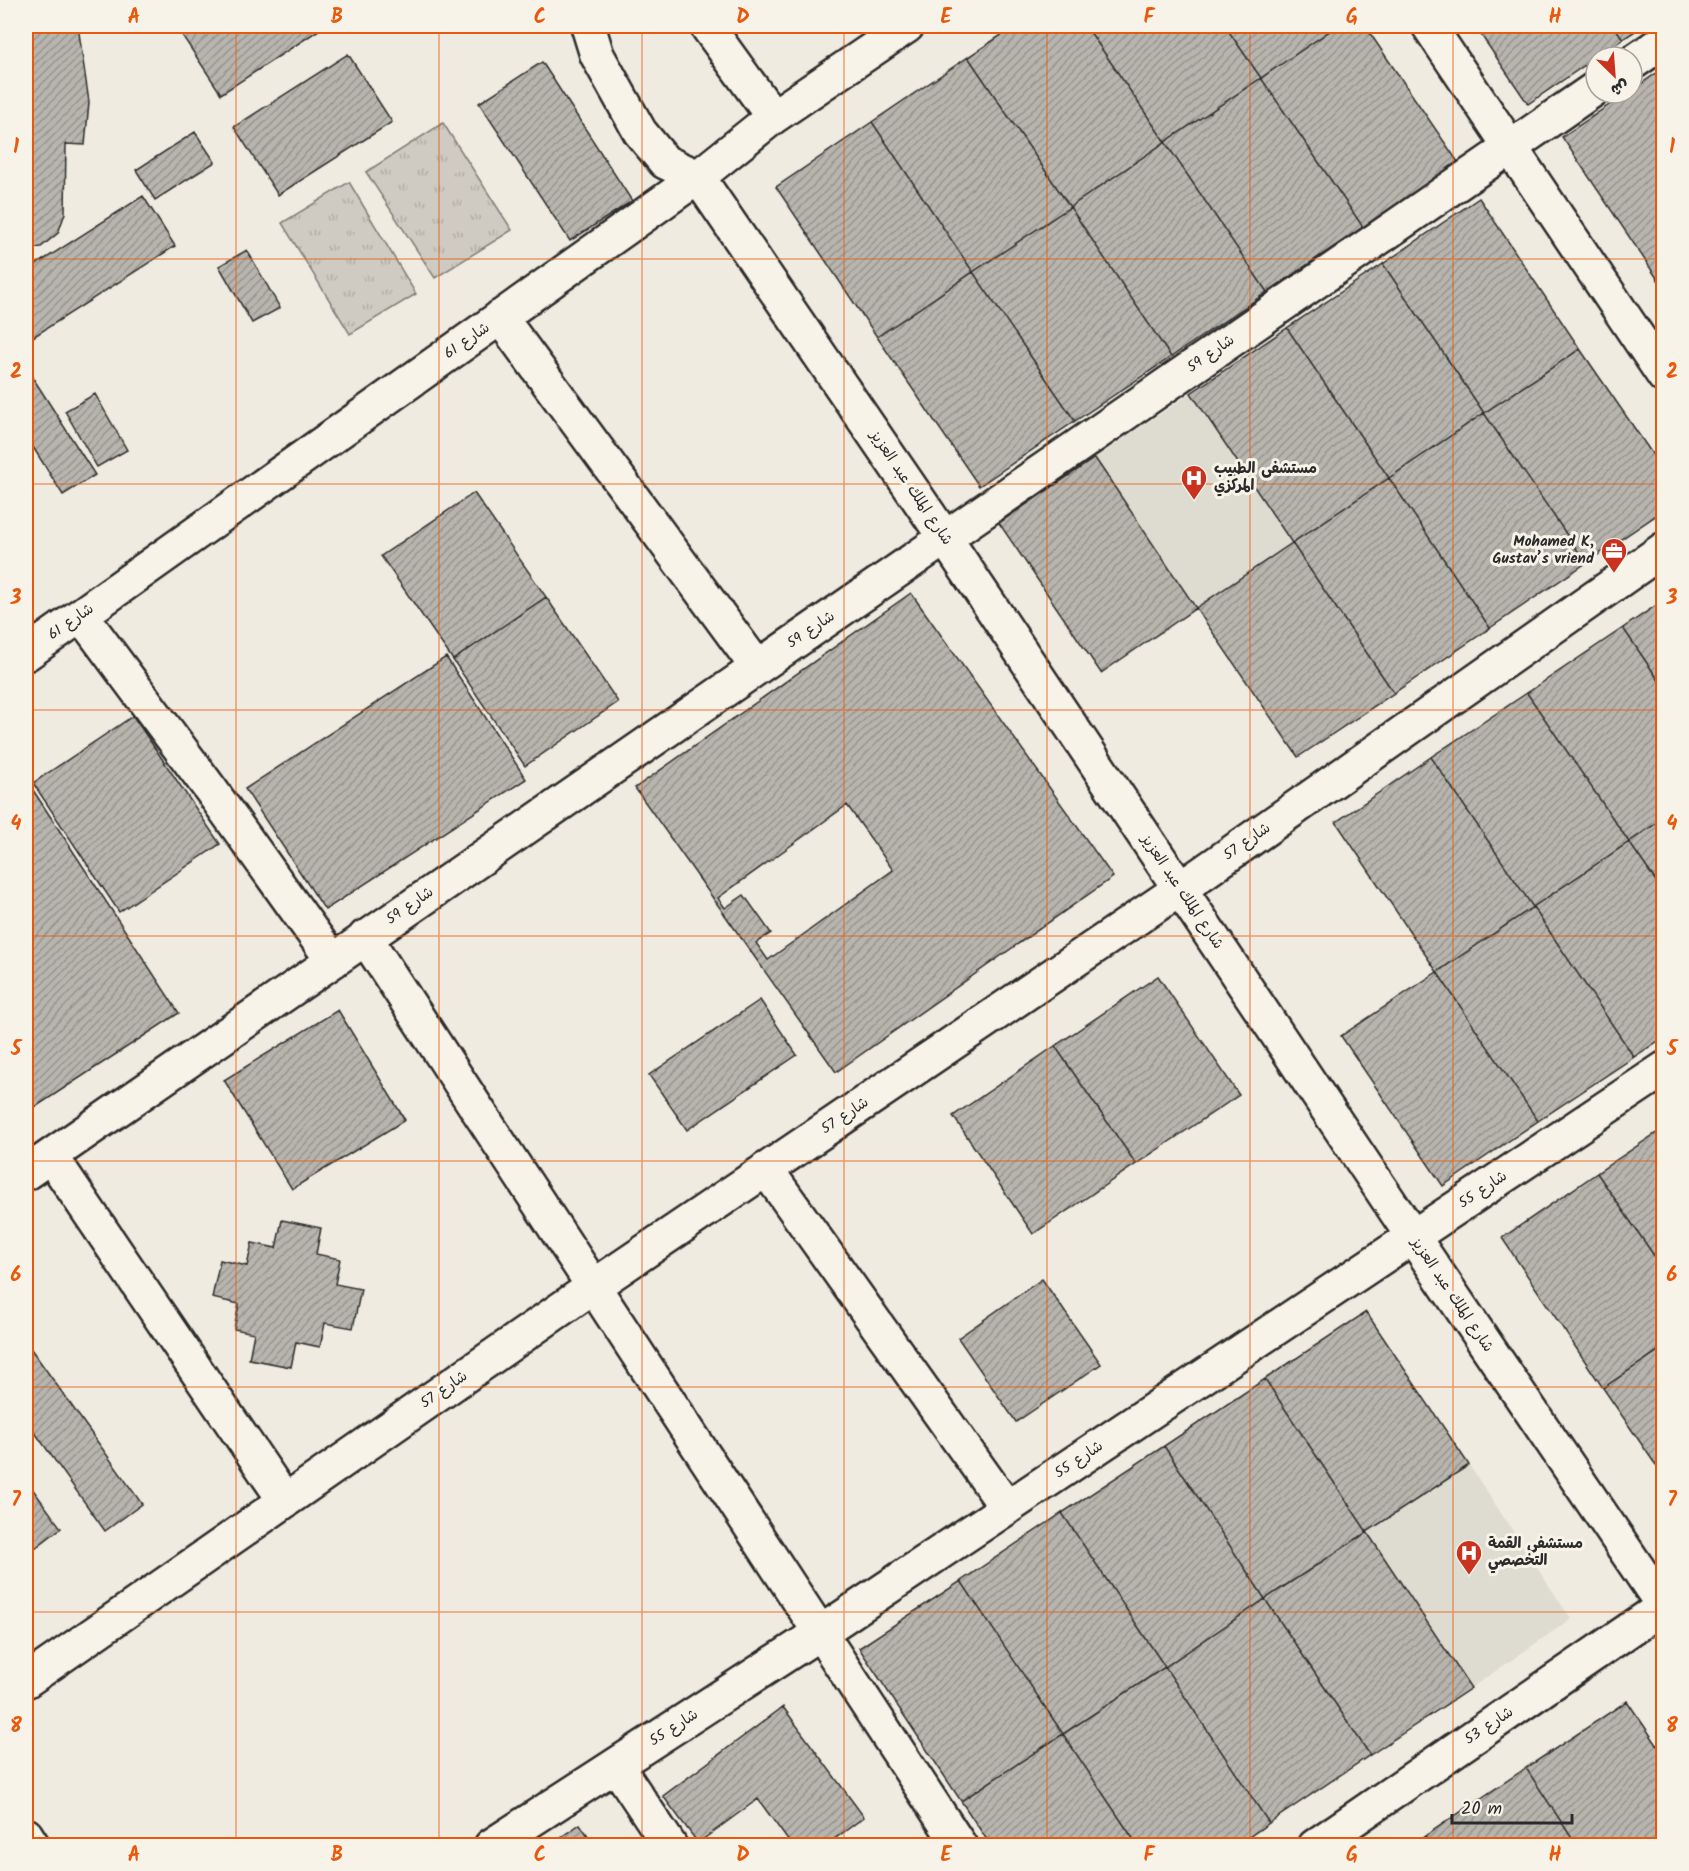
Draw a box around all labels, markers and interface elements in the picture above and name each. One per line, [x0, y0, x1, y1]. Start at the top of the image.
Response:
text: A [128, 2, 140, 34]
text: B [331, 2, 343, 34]
text: C [534, 2, 546, 34]
text: D [736, 2, 750, 34]
text: E [940, 2, 952, 34]
text: F [1144, 2, 1156, 34]
text: G [1346, 2, 1358, 34]
text: H [1548, 2, 1562, 34]
north arrow [1584, 45, 1644, 105]
text: ش [1606, 72, 1633, 102]
text: 1 [13, 132, 19, 164]
text: 1 [1669, 132, 1675, 164]
street label: شارع 61 [439, 316, 495, 366]
street label: شارع 59 [1182, 329, 1240, 379]
text: 2 [10, 357, 22, 389]
text: 2 [1666, 357, 1678, 389]
street label: شارع الملك عبد العزيز [862, 424, 959, 550]
place label: مستشفى الطبيب المركزي [1214, 457, 1317, 498]
hospital icon: مستشفى الطبيب المركزي [1179, 463, 1209, 501]
place label: Mohamed K, Gustav’s vriend [1493, 530, 1595, 571]
office icon: Mohamed K, Gustav’s vriend [1599, 536, 1629, 574]
text: 3 [10, 583, 22, 615]
text: 3 [1666, 583, 1678, 615]
street label: شارع 61 [43, 597, 99, 647]
street label: شارع 59 [782, 605, 840, 655]
text: 4 [11, 809, 22, 841]
text: 4 [1667, 809, 1678, 841]
street label: شارع 57 [1218, 817, 1276, 867]
street label: شارع الملك عبد العزيز [1133, 828, 1230, 954]
street label: شارع 59 [381, 881, 439, 931]
text: 5 [10, 1034, 23, 1066]
text: 5 [1666, 1034, 1679, 1066]
street label: شارع 57 [816, 1091, 874, 1141]
street label: شارع 55 [1454, 1165, 1512, 1215]
street label: شارع الملك عبد العزيز [1403, 1231, 1500, 1357]
text: 6 [11, 1260, 22, 1292]
text: 6 [1667, 1260, 1678, 1292]
street label: شارع 57 [415, 1365, 473, 1415]
street label: شارع 55 [1050, 1435, 1108, 1485]
text: 7 [11, 1485, 21, 1517]
text: 7 [1667, 1485, 1677, 1517]
place label: مستشفى القمة التخصصي [1488, 1532, 1583, 1574]
hospital icon: مستشفى القمة التخصصي [1454, 1538, 1484, 1576]
street label: شارع 53 [1459, 1701, 1519, 1751]
street label: شارع 55 [645, 1703, 703, 1753]
text: 8 [10, 1711, 22, 1743]
text: 8 [1666, 1711, 1678, 1743]
scale bar [1452, 1787, 1572, 1825]
text: 20 m [1461, 1795, 1502, 1824]
text: A [128, 1840, 140, 1871]
text: B [331, 1840, 343, 1871]
text: C [534, 1840, 546, 1871]
text: D [736, 1840, 750, 1871]
text: E [940, 1840, 952, 1871]
text: F [1144, 1840, 1156, 1871]
text: G [1346, 1840, 1358, 1871]
text: H [1548, 1840, 1562, 1871]

